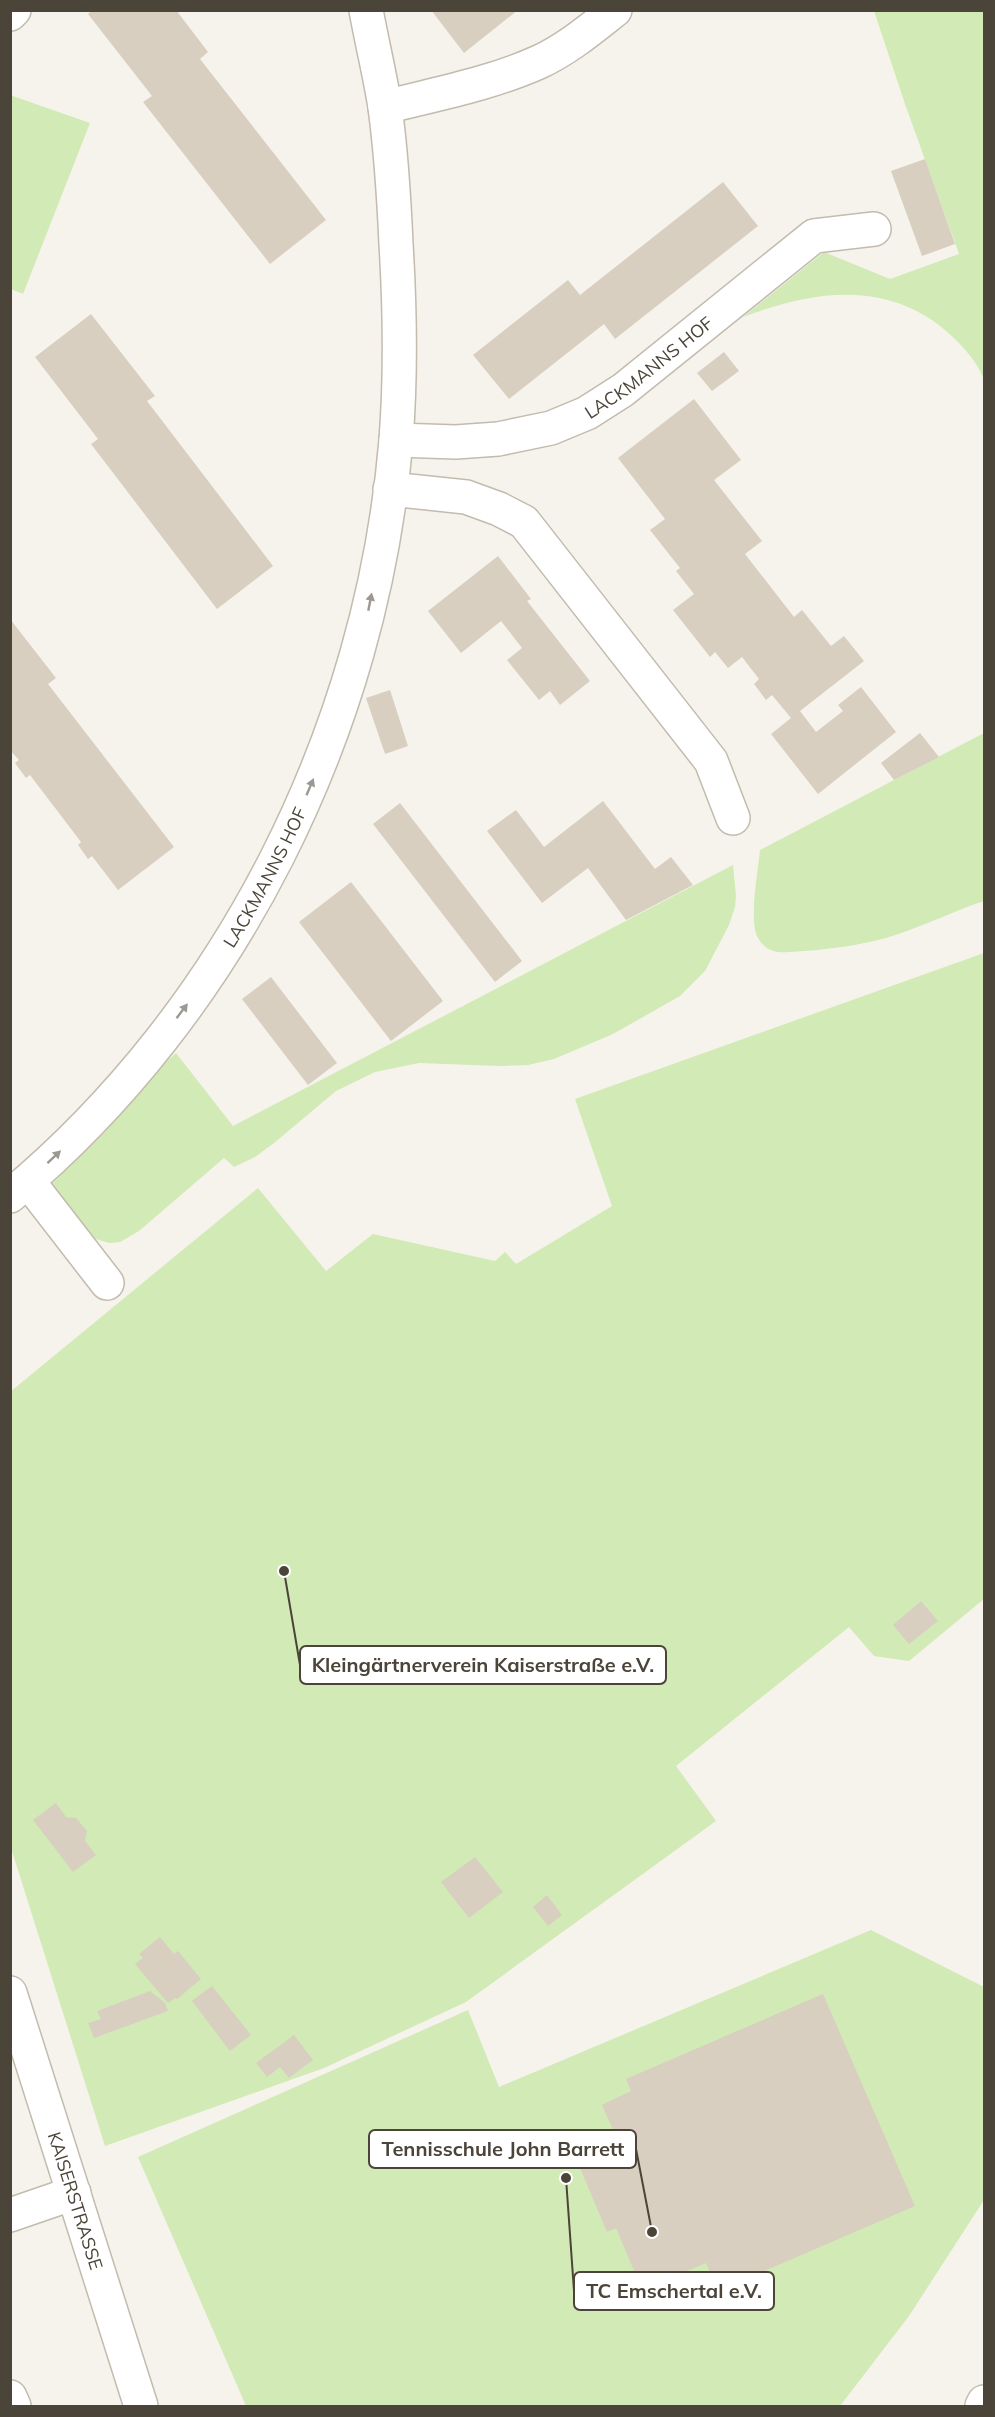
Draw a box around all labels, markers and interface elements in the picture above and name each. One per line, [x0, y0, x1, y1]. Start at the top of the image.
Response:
street label: LACKMANNS HOF [580, 311, 717, 423]
one-way arrow [366, 592, 375, 611]
one-way arrow [306, 778, 315, 796]
street label: LACKMANNS HOF [218, 803, 311, 951]
one-way arrow [176, 1003, 188, 1018]
one-way arrow [46, 1151, 61, 1164]
callout: Kleingärtnerverein Kaiserstraße e.V. [300, 1646, 666, 1684]
text: Kleingärtnerverein Kaiserstraße e.V. [312, 1652, 654, 1677]
street label: KAISERSTRASSE [43, 2129, 109, 2273]
callout: Tennisschule John Barrett [369, 2130, 636, 2168]
text: Tennisschule John Barrett [382, 2136, 625, 2161]
callout: TC Emschertal e.V. [574, 2272, 774, 2310]
text: TC Emschertal e.V. [586, 2278, 762, 2303]

